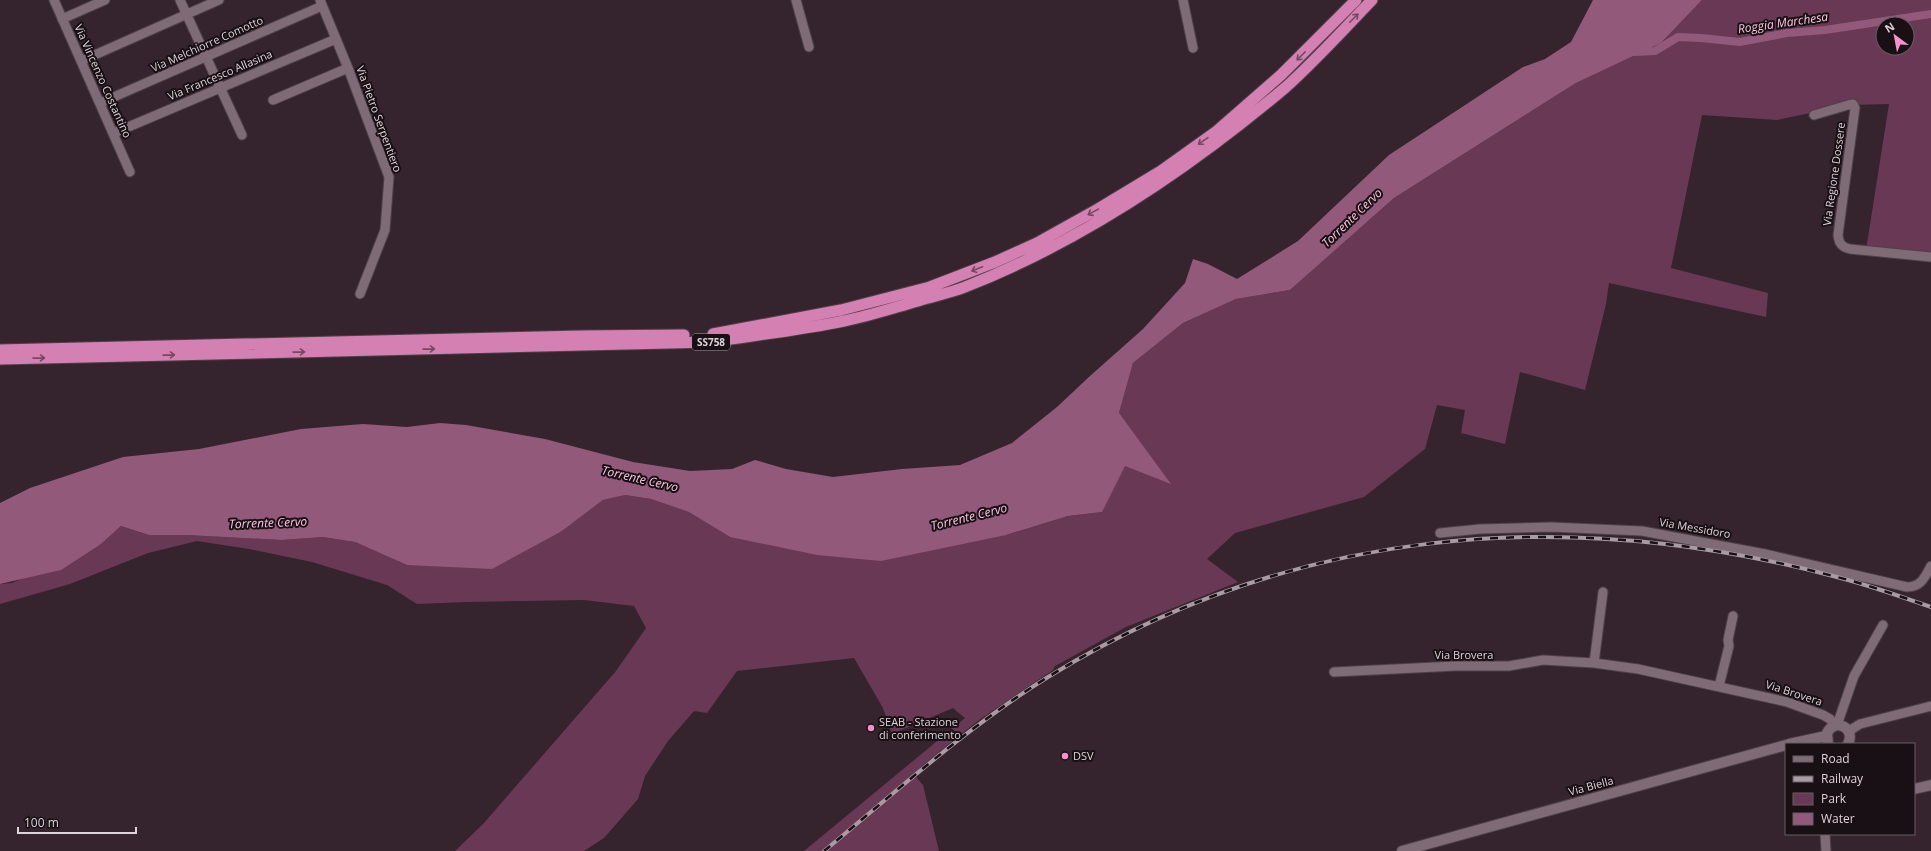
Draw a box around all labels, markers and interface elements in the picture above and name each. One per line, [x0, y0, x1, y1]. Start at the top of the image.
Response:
water label: Roggia Marchesa [1737, 8, 1829, 37]
street label: Via Melchiorre Comotto [148, 12, 266, 75]
one-way arrow [1349, 13, 1359, 23]
north arrow [1875, 16, 1915, 56]
text: N [1882, 18, 1897, 36]
street label: Via Vincenzo Costantino [72, 22, 135, 140]
street label: Via Francesco Allasina [165, 46, 274, 103]
one-way arrow [1296, 51, 1306, 61]
street label: Via Pietro Serpentiero [353, 64, 406, 174]
street label: Via Regione Dossere [1819, 121, 1848, 227]
one-way arrow [1197, 137, 1208, 145]
water label: Torrente Cervo [1318, 184, 1386, 251]
one-way arrow [1088, 208, 1100, 216]
one-way arrow [972, 266, 984, 274]
road number: SS758 [692, 334, 730, 350]
one-way arrow [422, 345, 435, 353]
one-way arrow [292, 348, 305, 356]
one-way arrow [162, 351, 175, 359]
one-way arrow [32, 354, 45, 362]
water label: Torrente Cervo [600, 461, 680, 496]
water label: Torrente Cervo [929, 499, 1009, 534]
water label: Torrente Cervo [229, 513, 308, 532]
street label: Via Messidoro [1658, 514, 1732, 541]
street label: Via Brovera [1435, 647, 1493, 662]
street label: Via Brovera [1764, 676, 1824, 709]
place label: SEAB - Stazione di conferimento [879, 714, 961, 742]
marker: SEAB - Stazione di conferimento [866, 723, 876, 733]
legend [1785, 743, 1915, 835]
place label: DSV [1073, 748, 1094, 763]
text: Road [1821, 750, 1850, 767]
marker: DSV [1060, 751, 1070, 761]
text: Railway [1821, 770, 1864, 787]
street label: Via Biella [1567, 772, 1615, 799]
text: Park [1821, 790, 1847, 807]
scale bar [18, 809, 136, 835]
text: Water [1821, 810, 1855, 827]
text: 100 m [24, 814, 59, 831]

